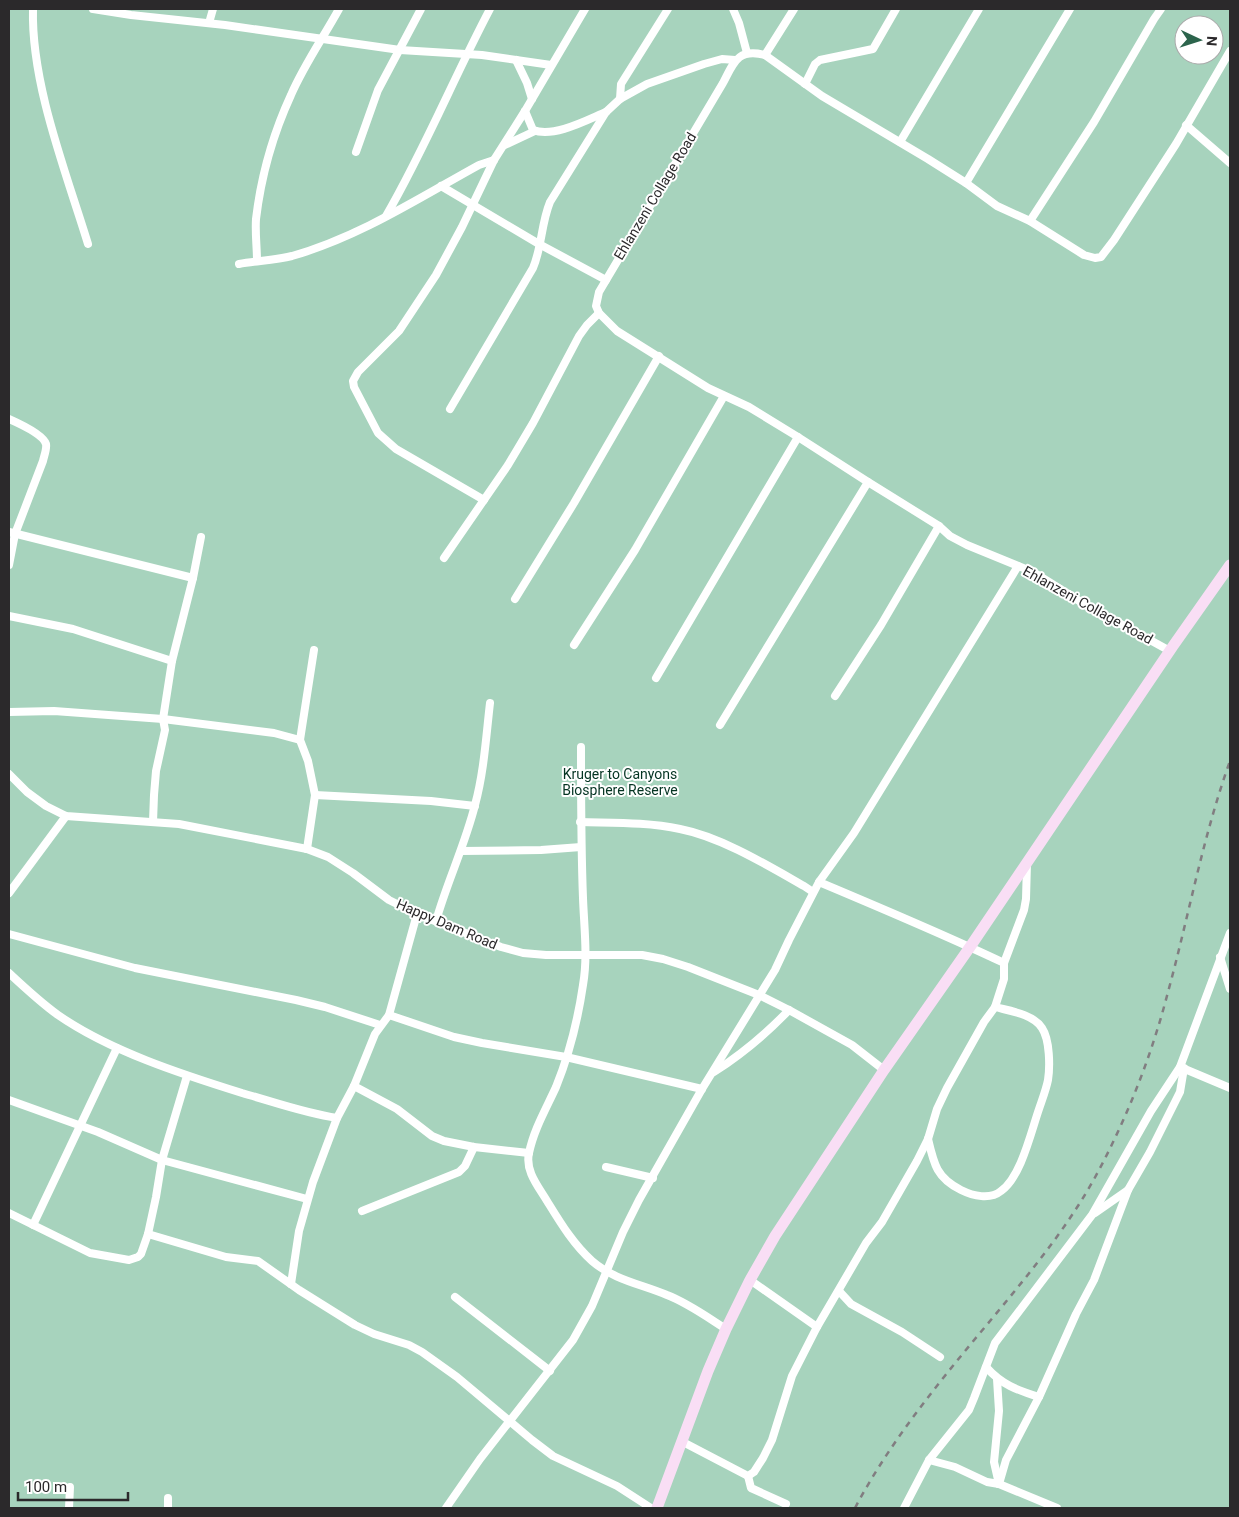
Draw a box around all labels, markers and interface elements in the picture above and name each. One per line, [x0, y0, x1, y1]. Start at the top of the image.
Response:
north arrow [1174, 15, 1224, 65]
text: N [1204, 35, 1220, 46]
street label: Ehlanzeni Collage Road [611, 129, 699, 263]
street label: Ehlanzeni Collage Road [1020, 563, 1156, 647]
park label: Kruger to Canyons Biosphere Reserve [562, 766, 678, 798]
street label: Happy Dam Road [394, 896, 500, 952]
scale bar [18, 1470, 128, 1502]
text: 100 m [25, 1478, 67, 1496]

